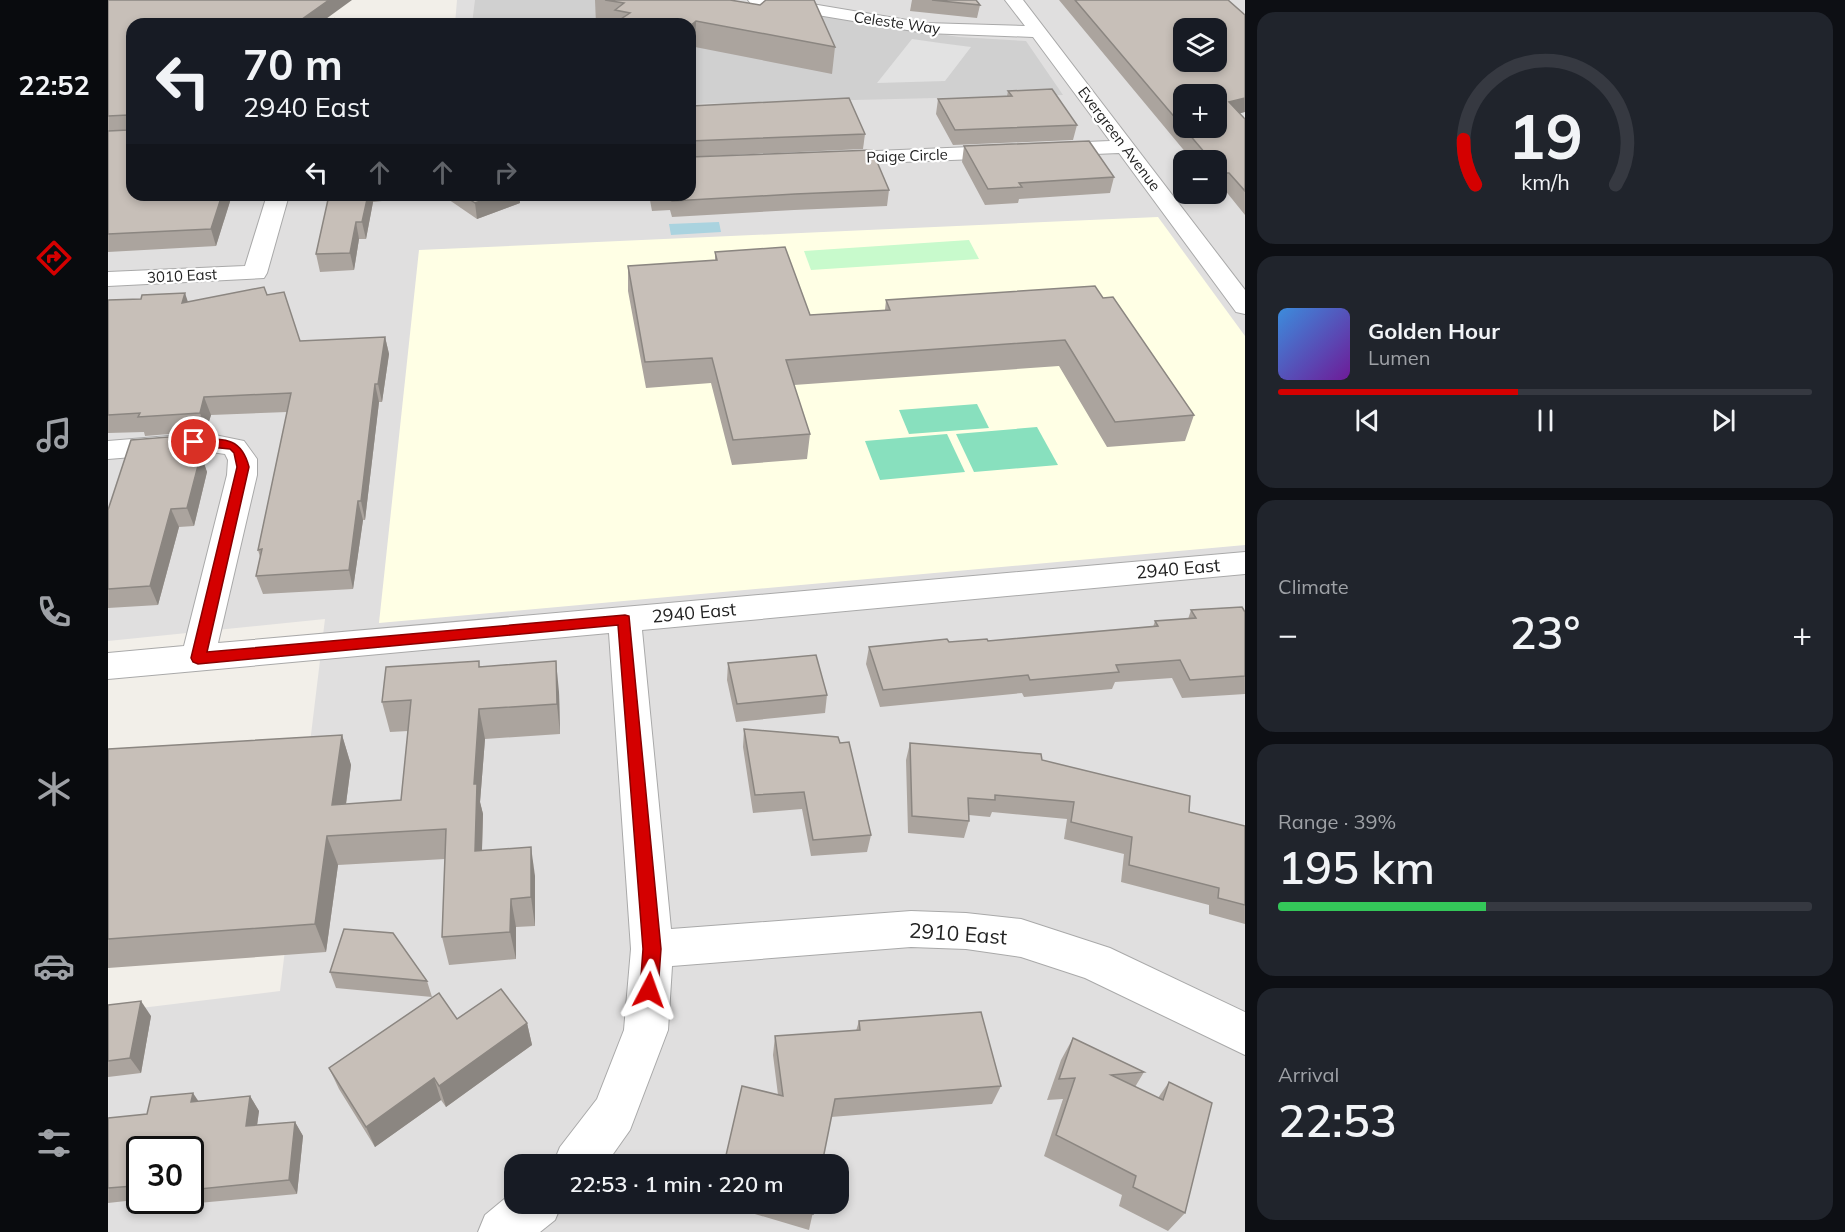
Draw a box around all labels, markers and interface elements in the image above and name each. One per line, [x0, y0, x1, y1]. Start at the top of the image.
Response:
street label: Celeste Way [853, 7, 941, 38]
map controls [1173, 18, 1227, 204]
button: layers [1173, 18, 1227, 72]
text: 70 m [243, 38, 343, 91]
icon: left [144, 42, 222, 120]
text: 22:52 [18, 68, 90, 102]
street label: Evergreen Avenue [1074, 83, 1165, 195]
button: + [1173, 84, 1227, 138]
text: 2940 East [243, 90, 369, 124]
text: 19 [1508, 96, 1582, 175]
street label: Paige Circle [866, 145, 948, 166]
button: − [1173, 150, 1227, 204]
icon: left [300, 156, 333, 189]
icon: ahead [363, 156, 396, 189]
icon: ahead [426, 156, 459, 189]
icon: right [489, 156, 522, 189]
text: km/h [1521, 168, 1569, 195]
icon: directions [33, 237, 75, 279]
street label: 3010 East [146, 264, 218, 287]
text: Golden Hour [1368, 317, 1500, 345]
text: Lumen [1368, 345, 1430, 370]
icon: previous [1351, 404, 1384, 437]
icon: pause [1529, 404, 1562, 437]
icon: next [1707, 404, 1740, 437]
icon: music [33, 414, 75, 456]
pin [168, 416, 219, 467]
icon: arrive [177, 425, 210, 458]
street label: 2940 East [1135, 553, 1221, 584]
text: Climate [1278, 574, 1349, 599]
icon: phone [33, 591, 75, 633]
street label: 2940 East [651, 597, 737, 628]
text: 23° [1510, 604, 1580, 660]
text: − [1278, 613, 1298, 654]
text: + [1792, 613, 1812, 654]
icon: climate [33, 768, 75, 810]
text: Range · 39% [1278, 809, 1396, 834]
text: 195 km [1278, 839, 1435, 895]
street label: 2910 East [908, 917, 1008, 949]
icon: car [33, 945, 75, 987]
position arrow [617, 958, 681, 1022]
text: Arrival [1278, 1062, 1339, 1087]
text: 22:53 [1278, 1092, 1397, 1148]
icon: filters [33, 1122, 75, 1164]
speed limit sign: 30 [126, 1136, 204, 1214]
text: 22:53 · 1 min · 220 m [569, 1170, 784, 1198]

